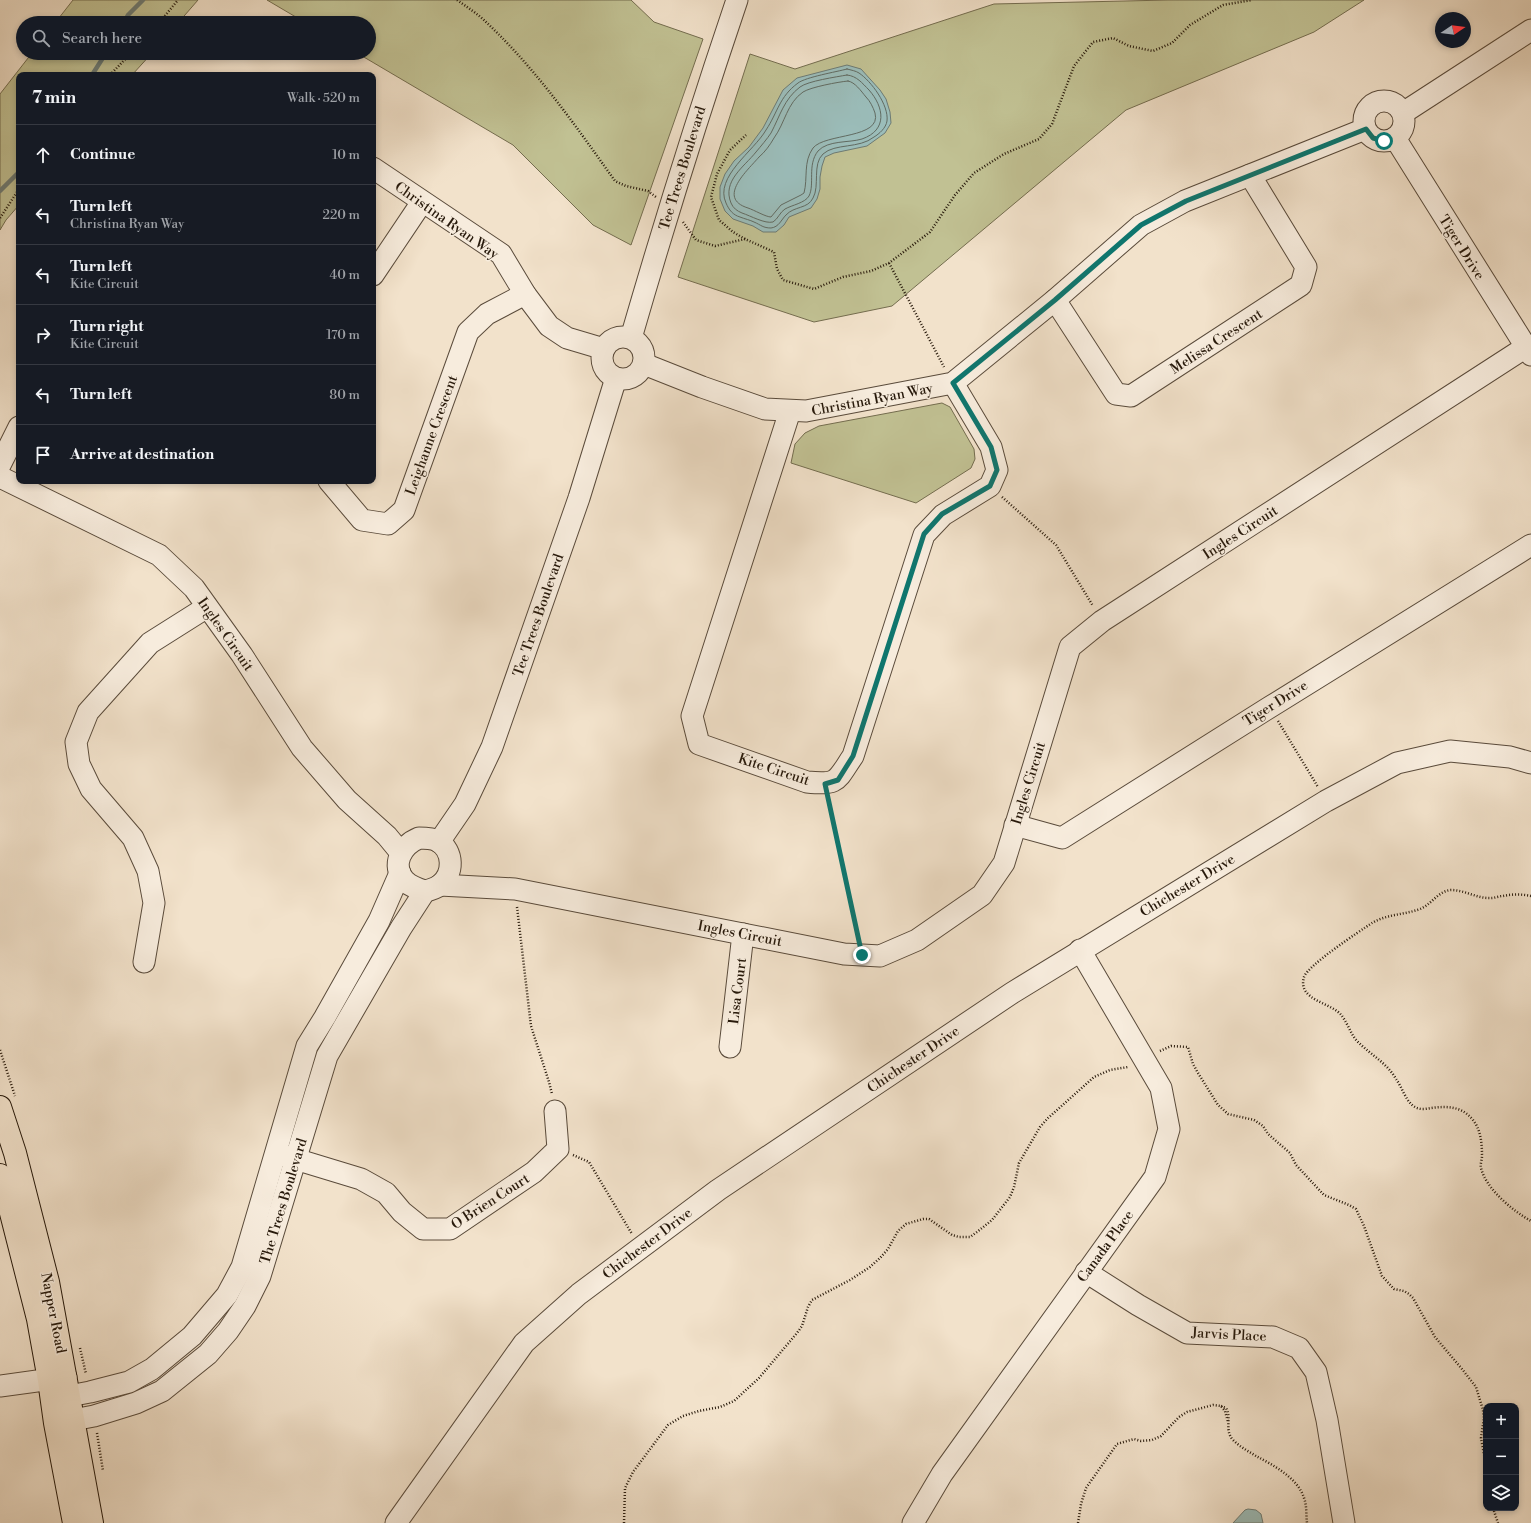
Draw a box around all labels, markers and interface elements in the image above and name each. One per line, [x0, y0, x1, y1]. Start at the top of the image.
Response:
north arrow [1435, 12, 1471, 48]
search box [16, 16, 376, 60]
icon: search [30, 27, 52, 49]
text: Search here [62, 29, 142, 48]
text: 7 min [32, 87, 76, 109]
text: Walk · 520 m [287, 90, 360, 106]
street label: Tee Trees Boulevard [656, 104, 710, 232]
route start [1375, 132, 1393, 150]
icon: ahead [32, 144, 54, 166]
text: Continue [70, 145, 135, 164]
text: 10 m [332, 147, 360, 163]
street label: Christina Ryan Way [391, 178, 502, 264]
text: Turn left [70, 197, 132, 216]
icon: left [32, 204, 54, 226]
text: 220 m [322, 207, 360, 223]
street label: Tiger Drive [1434, 212, 1488, 283]
text: Christina Ryan Way [70, 216, 184, 232]
text: Turn left [70, 257, 132, 276]
icon: left [32, 264, 54, 286]
text: 40 m [330, 267, 360, 283]
text: Kite Circuit [70, 276, 139, 292]
street label: Melissa Crescent [1167, 305, 1266, 378]
text: Turn right [70, 317, 144, 336]
icon: right [32, 324, 54, 346]
text: 170 m [326, 327, 360, 343]
text: Kite Circuit [70, 336, 139, 352]
street label: Leighanne Crescent [402, 373, 462, 498]
street label: Christina Ryan Way [810, 379, 935, 421]
icon: left [32, 384, 54, 406]
text: Turn left [70, 385, 132, 404]
text: 80 m [329, 387, 360, 403]
icon: arrive [32, 444, 54, 466]
text: Arrive at destination [70, 445, 214, 464]
street label: Ingles Circuit [1200, 502, 1281, 564]
street label: Tee Trees Boulevard [509, 552, 568, 679]
street label: Ingles Circuit [193, 594, 257, 675]
street label: Tiger Drive [1240, 677, 1311, 731]
street label: Ingles Circuit [1008, 740, 1050, 827]
street label: Kite Circuit [736, 750, 812, 790]
street label: Chichester Drive [1137, 850, 1238, 921]
street label: Ingles Circuit [696, 917, 784, 951]
route end [853, 946, 871, 964]
street label: Lisa Court [725, 957, 751, 1025]
street label: Chichester Drive [864, 1022, 963, 1097]
street label: The Trees Boulevard [256, 1136, 312, 1267]
street label: O Brien Court [448, 1170, 533, 1234]
street label: Chichester Drive [599, 1204, 696, 1283]
street label: Canada Place [1074, 1207, 1138, 1286]
street label: Napper Road [36, 1271, 70, 1355]
street label: Jarvis Place [1190, 1324, 1267, 1346]
map controls [1483, 1403, 1519, 1511]
button: + [1483, 1403, 1519, 1439]
button: − [1483, 1439, 1519, 1475]
button: layers [1483, 1475, 1519, 1511]

